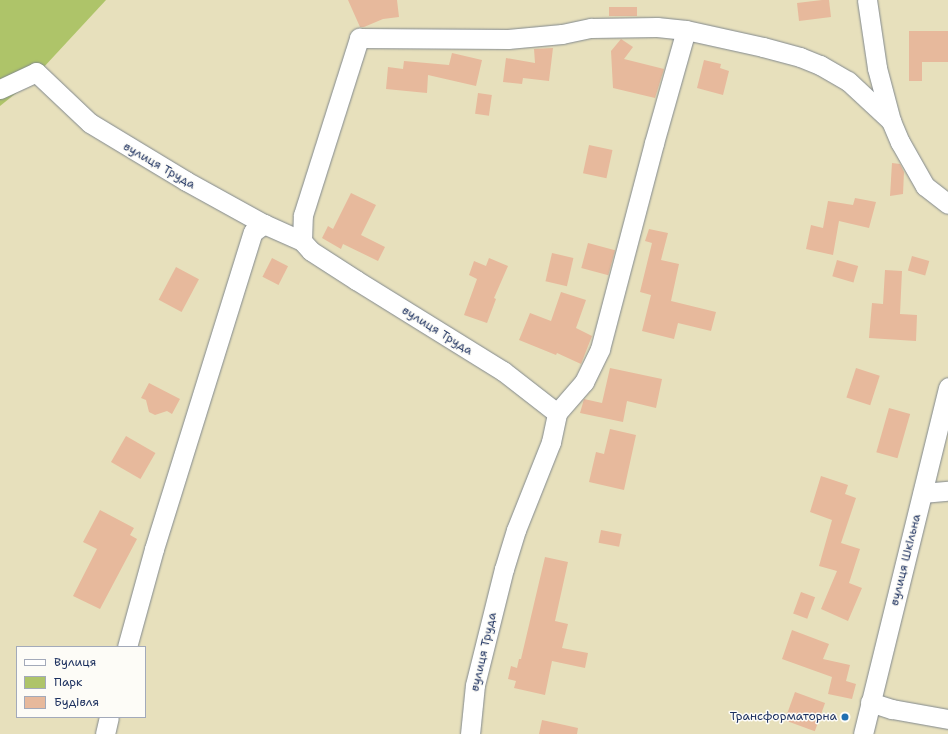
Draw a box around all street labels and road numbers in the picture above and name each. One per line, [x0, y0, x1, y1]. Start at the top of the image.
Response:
street label: вулиця Труда [120, 140, 198, 192]
street label: вулиця Труда [399, 304, 475, 358]
street label: вулиця Шкільна [888, 513, 924, 607]
street label: вулиця Труда [468, 611, 500, 693]

